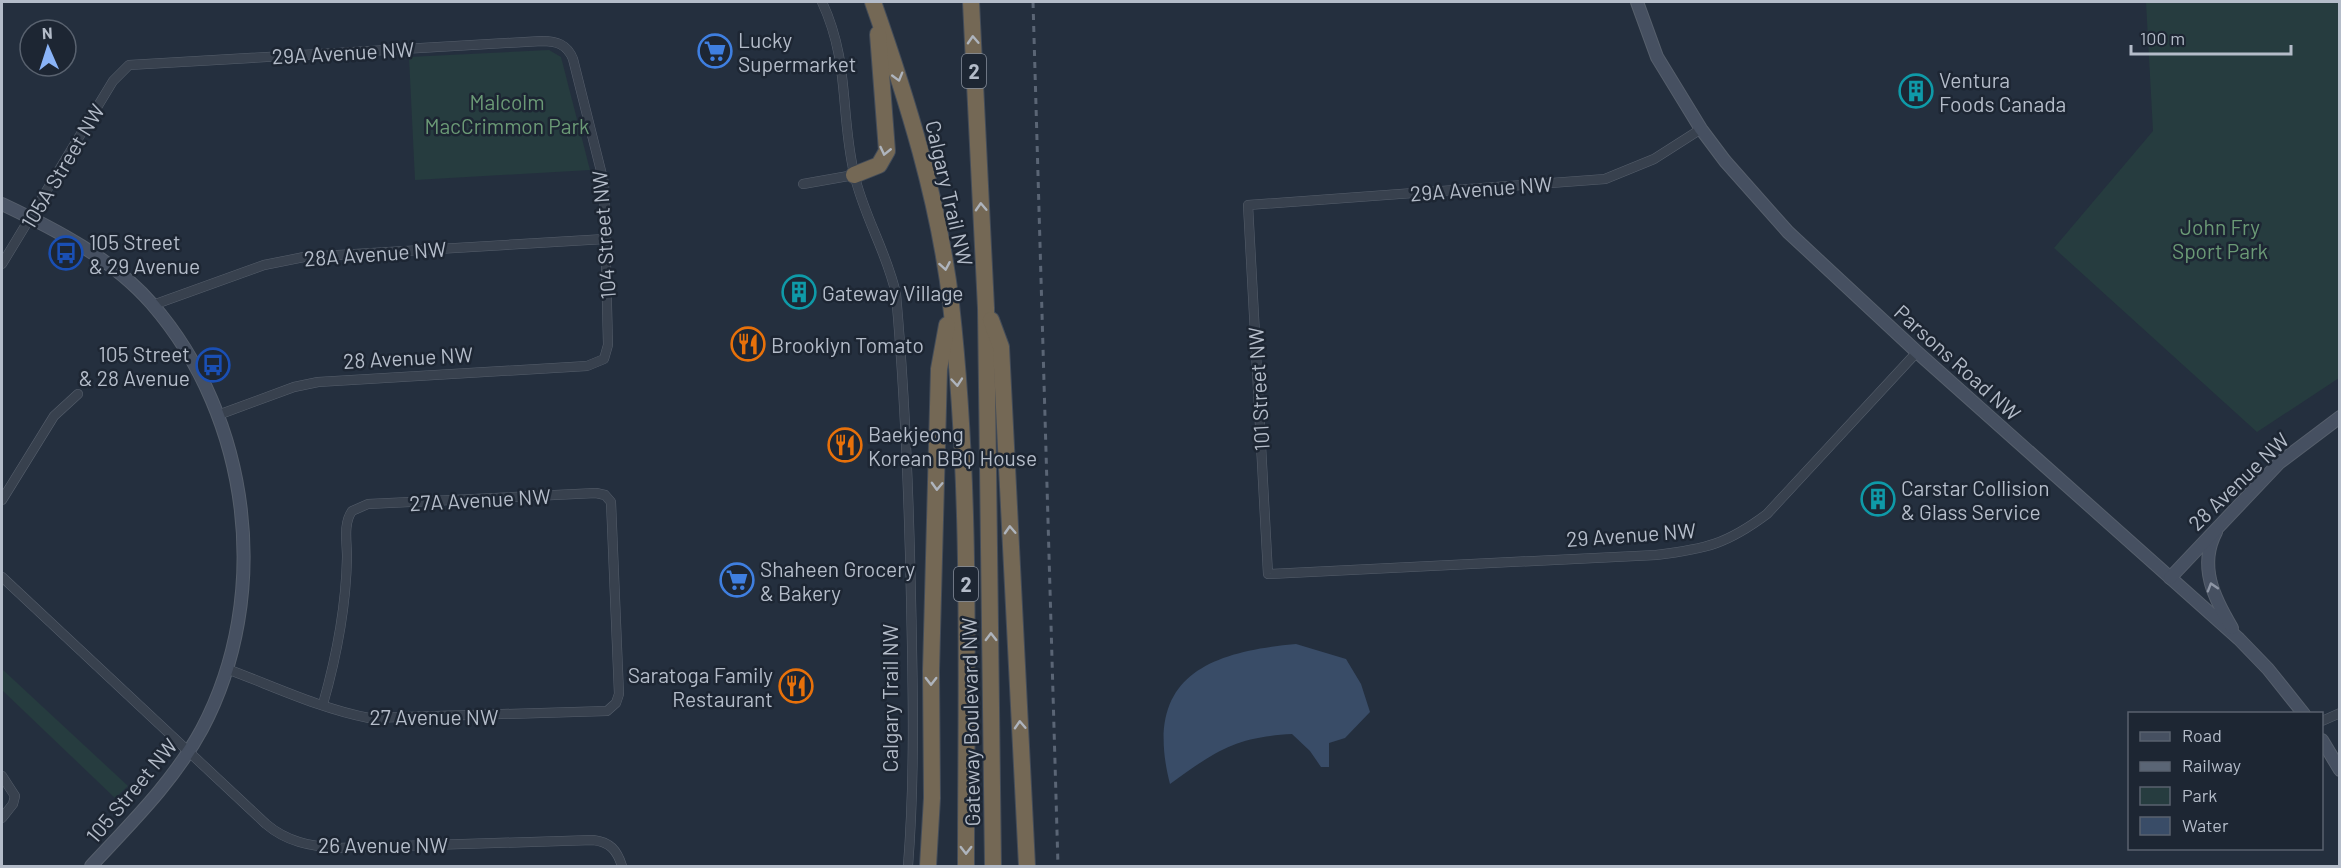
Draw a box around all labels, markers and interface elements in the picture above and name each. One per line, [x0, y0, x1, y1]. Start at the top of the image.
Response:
north arrow [18, 18, 78, 78]
scale bar [2131, 18, 2292, 56]
text: N [41, 23, 53, 42]
place label: Lucky Supermarket [738, 27, 856, 76]
text: 100 m [2140, 27, 2185, 49]
supermarket icon: Lucky Supermarket [697, 33, 733, 69]
one-way arrow [966, 35, 979, 44]
street label: 29A Avenue NW [271, 36, 415, 68]
road number: 2 [962, 54, 986, 88]
place label: Ventura Foods Canada [1939, 67, 2066, 116]
one-way arrow [891, 71, 903, 82]
building icon: Ventura Foods Canada [1898, 73, 1934, 109]
park label: Malcolm MacCrimmon Park [424, 89, 590, 138]
street label: 105A Street NW [15, 99, 109, 233]
street label: Calgary Trail NW [921, 118, 979, 268]
one-way arrow [879, 146, 892, 156]
street label: 104 Street NW [586, 170, 620, 300]
street label: 29A Avenue NW [1409, 171, 1553, 205]
one-way arrow [975, 203, 988, 212]
park label: John Fry Sport Park [2172, 214, 2268, 263]
place label: 105 Street & 29 Avenue [89, 229, 200, 278]
bus stop icon: 105 Street & 29 Avenue [48, 235, 84, 271]
street label: 28A Avenue NW [303, 236, 447, 270]
one-way arrow [938, 262, 950, 271]
building icon: Gateway Village [781, 274, 817, 310]
place label: Gateway Village [822, 280, 964, 305]
street label: Parsons Road NW [1890, 299, 2026, 425]
restaurant icon: Brooklyn Tomato [730, 326, 766, 362]
street label: 101 Street NW [1242, 326, 1274, 452]
place label: Brooklyn Tomato [771, 332, 924, 357]
place label: 105 Street & 28 Avenue [79, 341, 190, 390]
street label: 28 Avenue NW [342, 341, 474, 373]
bus stop icon: 105 Street & 28 Avenue [195, 347, 231, 383]
one-way arrow [950, 378, 963, 387]
place label: Baekjeong Korean BBQ House [868, 421, 1037, 470]
restaurant icon: Baekjeong Korean BBQ House [827, 427, 863, 463]
street label: 28 Avenue NW [2183, 427, 2293, 535]
place label: Carstar Collision & Glass Service [1901, 475, 2050, 524]
building icon: Carstar Collision & Glass Service [1860, 481, 1896, 517]
one-way arrow [931, 482, 944, 491]
street label: 27A Avenue NW [409, 483, 551, 515]
street label: 29 Avenue NW [1565, 517, 1697, 551]
one-way arrow [1004, 526, 1017, 535]
place label: Shaheen Grocery & Bakery [760, 556, 916, 605]
supermarket icon: Shaheen Grocery & Bakery [719, 562, 755, 598]
road number: 2 [954, 567, 978, 601]
one-way arrow [2207, 582, 2219, 593]
street label: Gateway Boulevard NW [956, 617, 984, 827]
street label: Calgary Trail NW [877, 624, 902, 772]
one-way arrow [985, 633, 997, 642]
place label: Saratoga Family Restaurant [628, 662, 773, 711]
restaurant icon: Saratoga Family Restaurant [778, 668, 814, 704]
one-way arrow [925, 677, 937, 686]
street label: 27 Avenue NW [370, 704, 498, 729]
legend [2128, 712, 2323, 850]
one-way arrow [1013, 721, 1026, 730]
text: Road [2182, 724, 2222, 746]
street label: 105 Street NW [80, 733, 182, 847]
text: Railway [2182, 754, 2241, 776]
text: Park [2182, 784, 2217, 806]
text: Water [2182, 814, 2229, 836]
street label: 26 Avenue NW [318, 832, 448, 857]
one-way arrow [960, 845, 972, 854]

